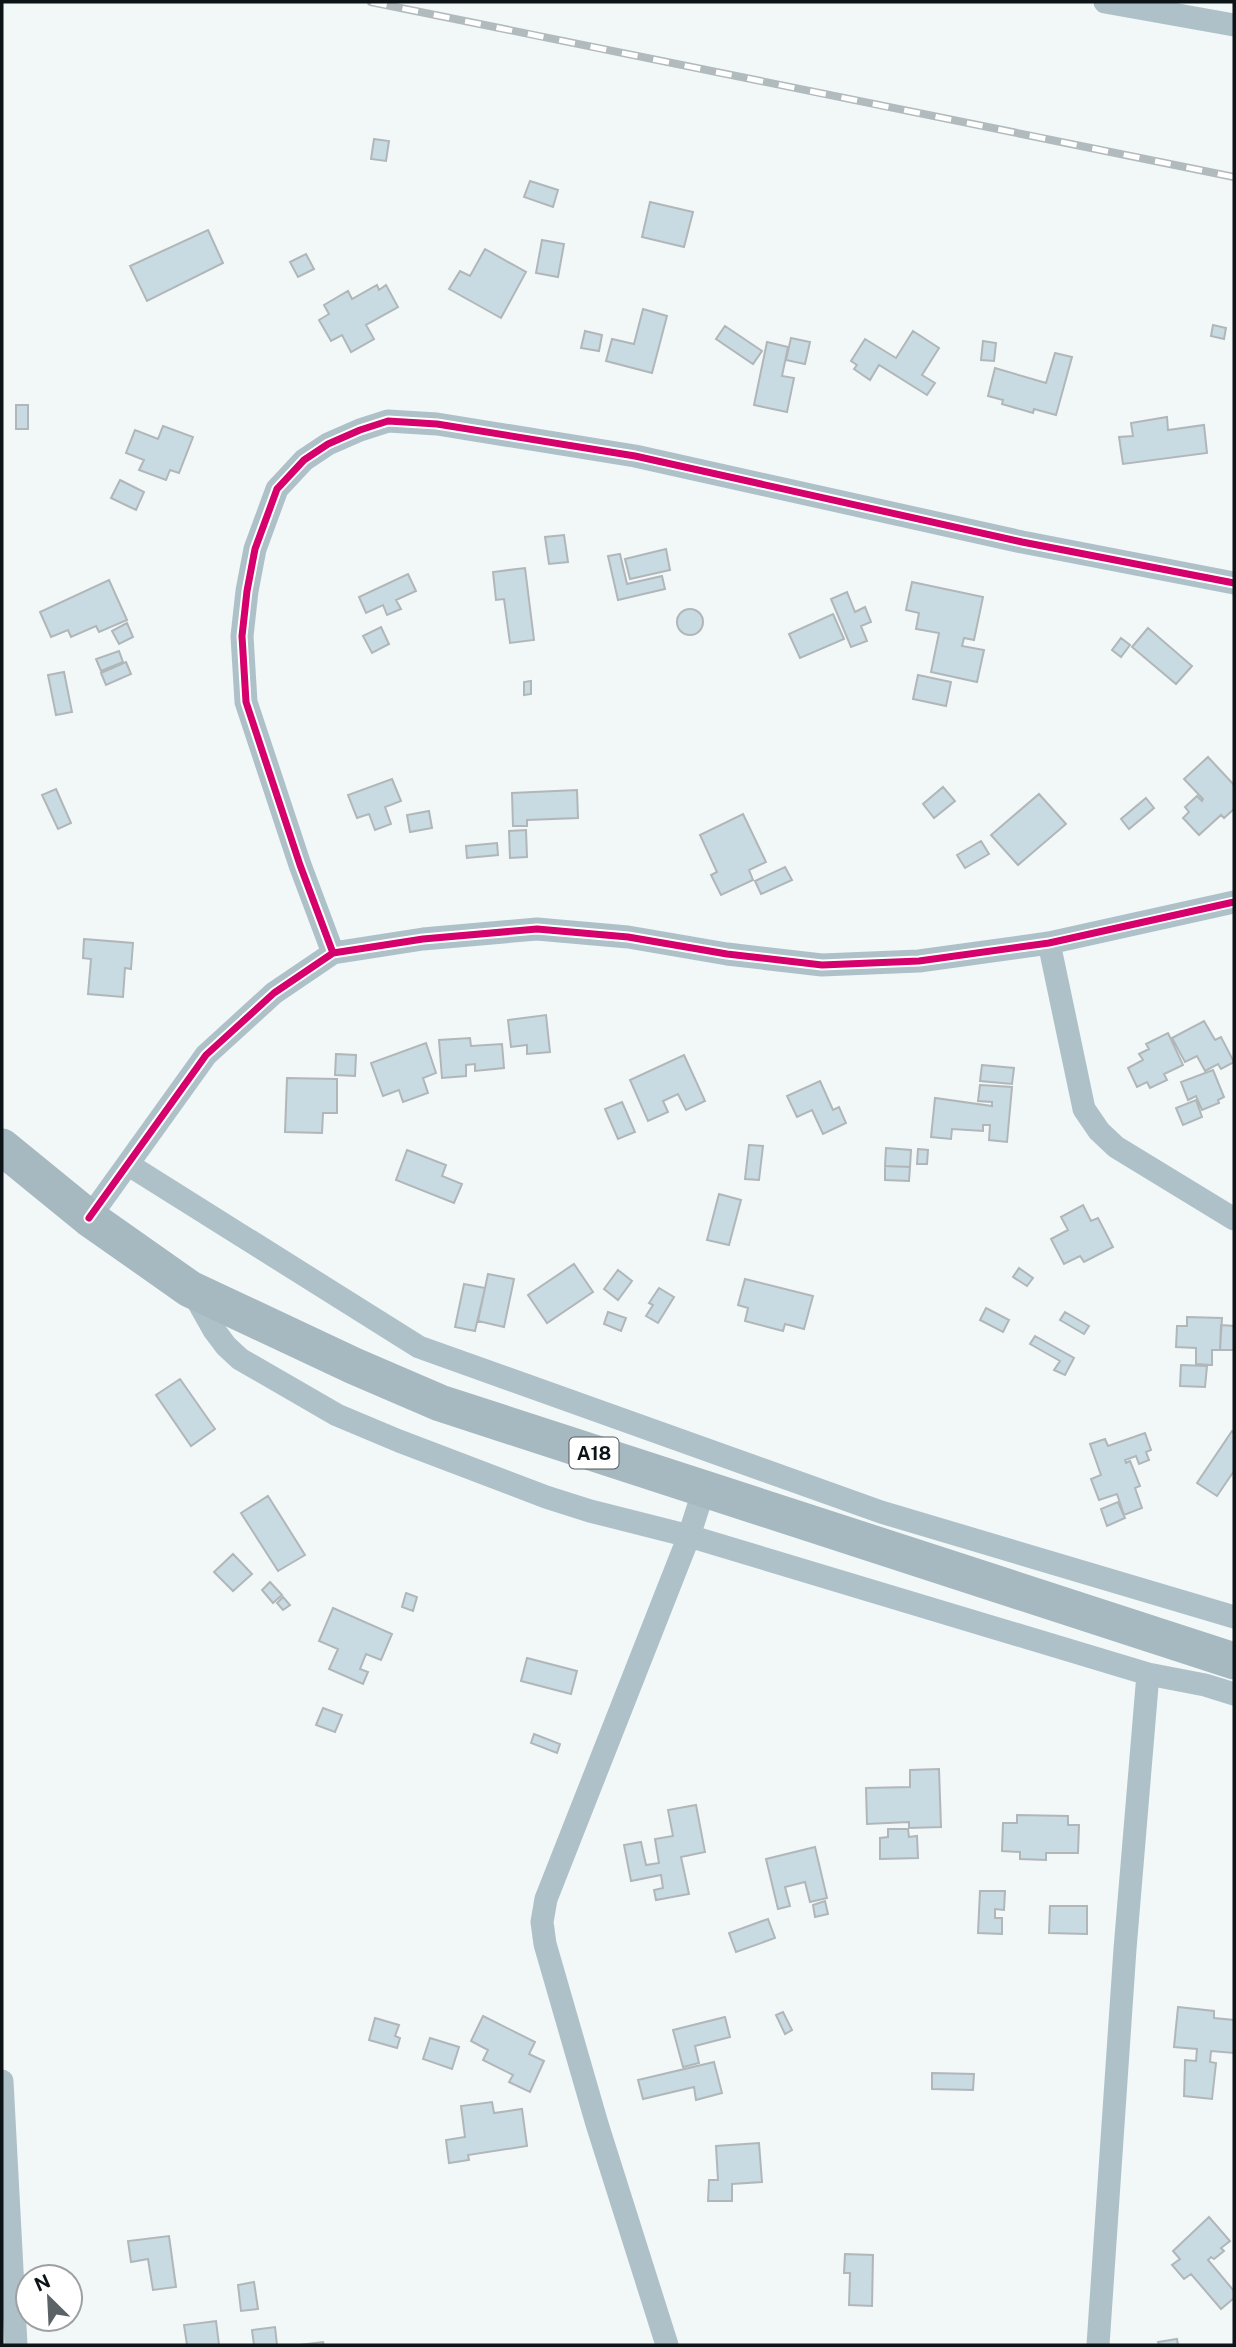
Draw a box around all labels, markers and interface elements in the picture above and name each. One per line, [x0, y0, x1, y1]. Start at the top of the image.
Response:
road number: A18 [570, 1438, 618, 1469]
north arrow [14, 2263, 84, 2333]
text: N [31, 2269, 53, 2296]

